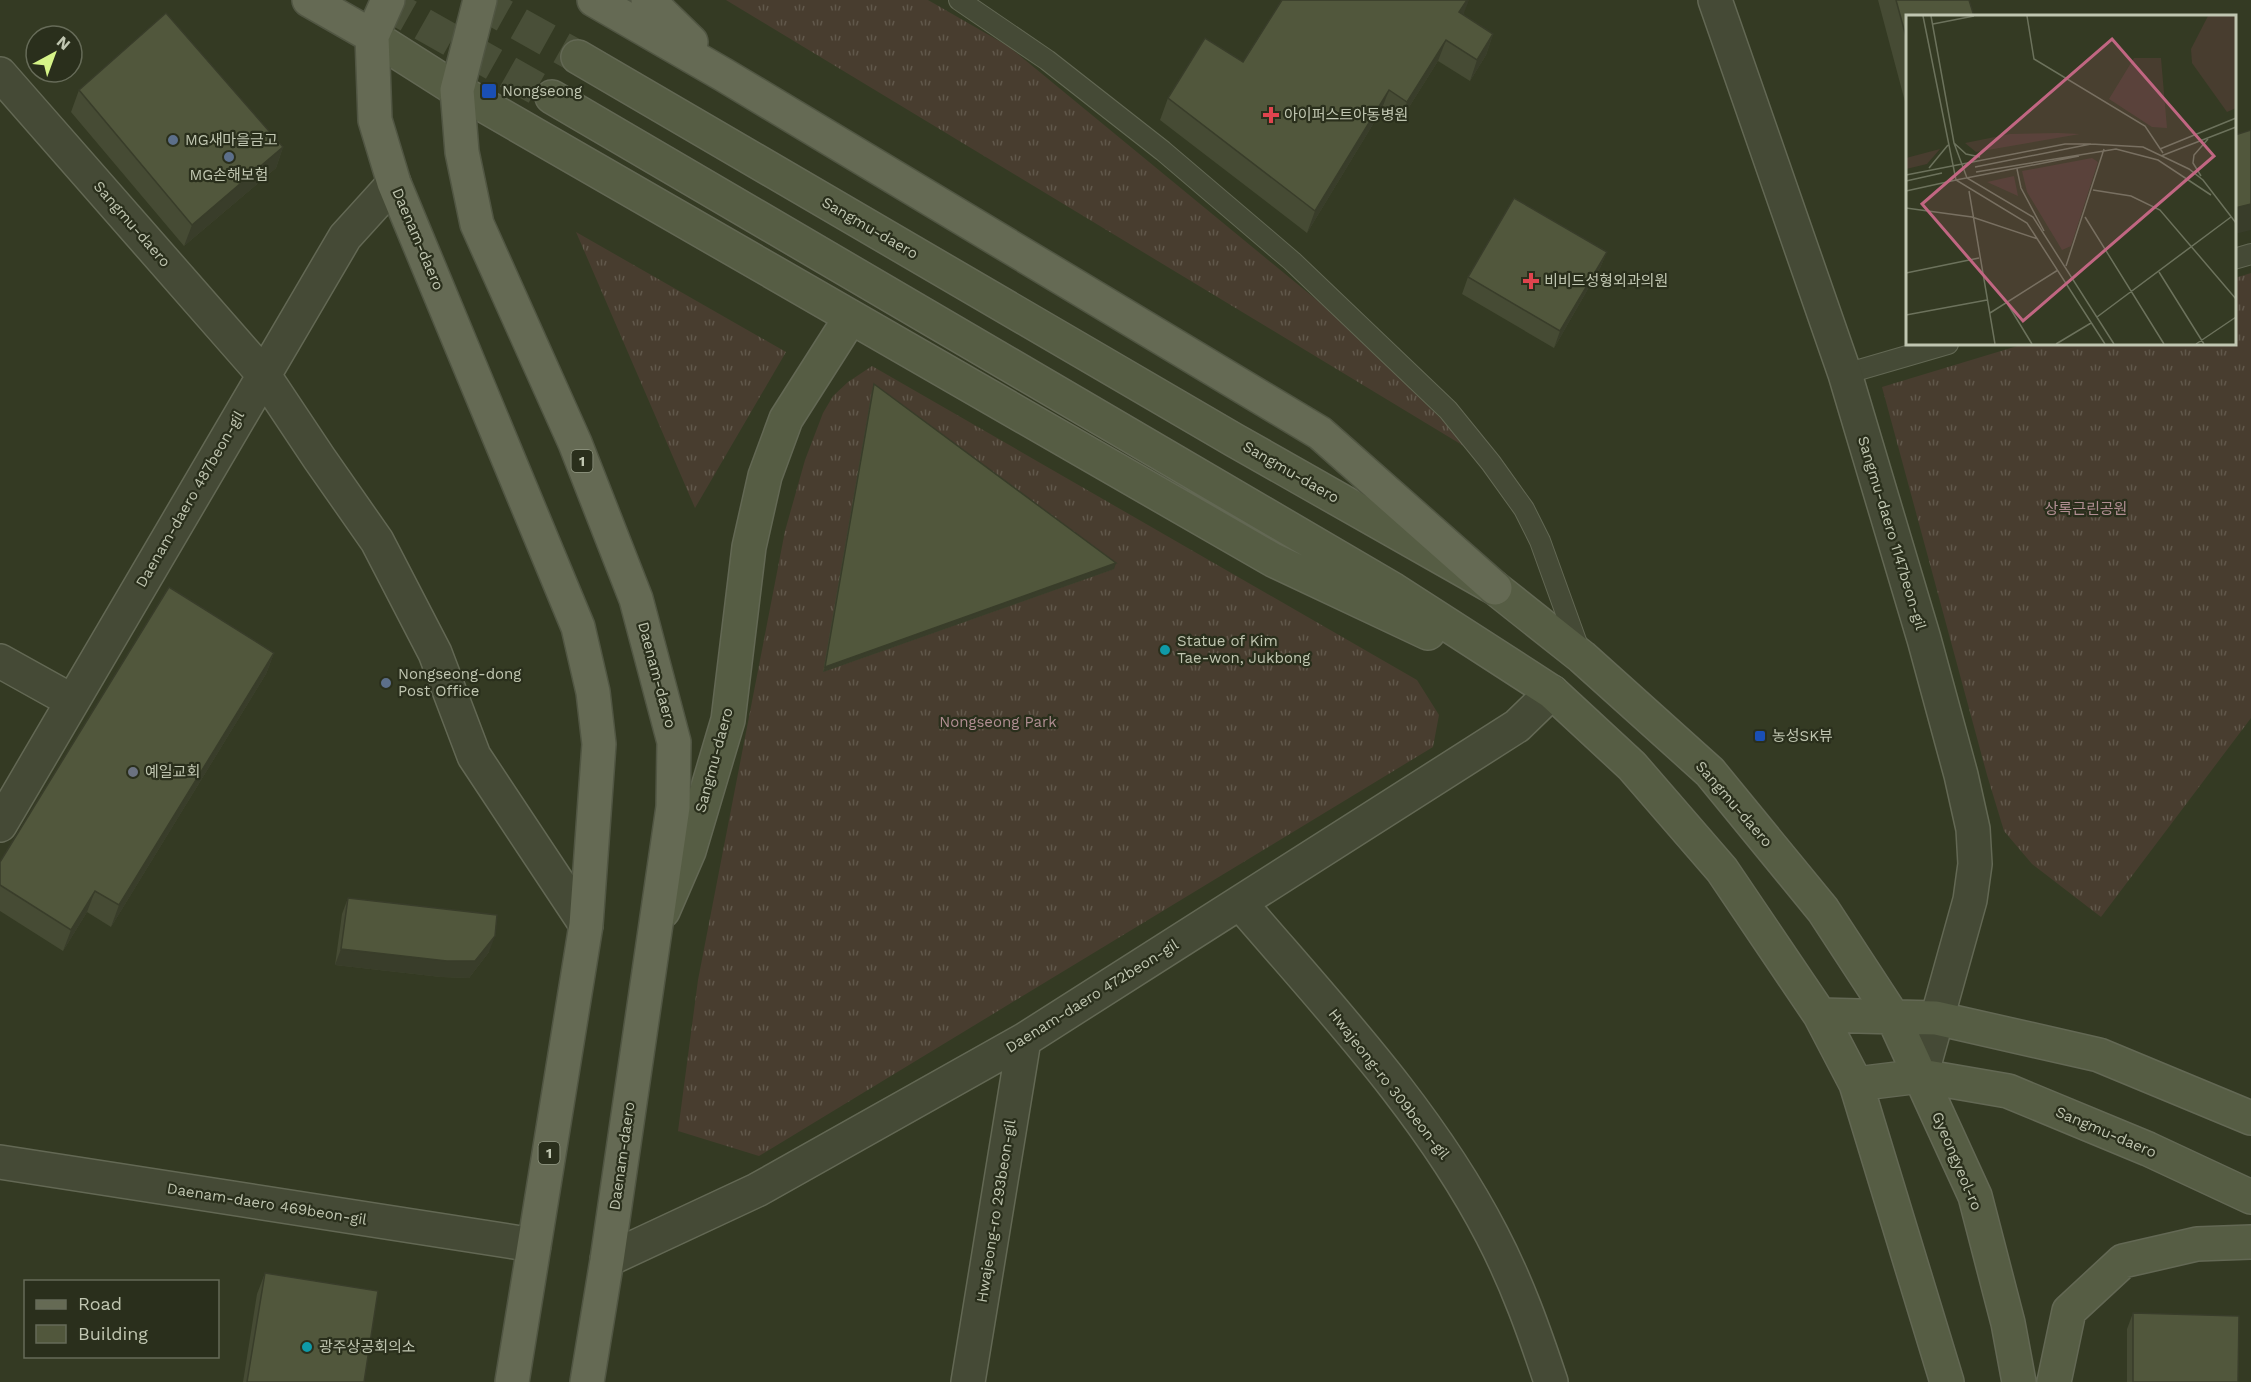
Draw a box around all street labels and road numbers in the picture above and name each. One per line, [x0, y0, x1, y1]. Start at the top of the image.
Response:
street label: Sangmu-daero [90, 177, 174, 271]
street label: Daenam-daero [388, 185, 448, 293]
street label: Sangmu-daero [819, 193, 921, 263]
street label: Daenam-daero 487beon-gil [132, 407, 248, 591]
street label: Sangmu-daero 1147beon-gil [1854, 434, 1930, 632]
street label: Sangmu-daero [1240, 437, 1342, 507]
road number: 1 [572, 450, 592, 472]
street label: Daenam-daero [634, 620, 680, 730]
street label: Sangmu-daero [691, 706, 737, 814]
street label: Sangmu-daero [1692, 757, 1776, 851]
street label: Daenam-daero 472beon-gil [1002, 935, 1182, 1057]
street label: Hwajeong-ro 309beon-gil [1325, 1005, 1454, 1163]
street label: Daenam-daero [605, 1101, 639, 1211]
street label: Sangmu-daero [2053, 1103, 2159, 1161]
street label: Gyeongyeol-ro [1928, 1109, 1986, 1213]
street label: Hwajeong-ro 293beon-gil [973, 1118, 1019, 1304]
road number: 1 [538, 1142, 560, 1164]
street label: Daenam-daero 469beon-gil [166, 1179, 369, 1229]

